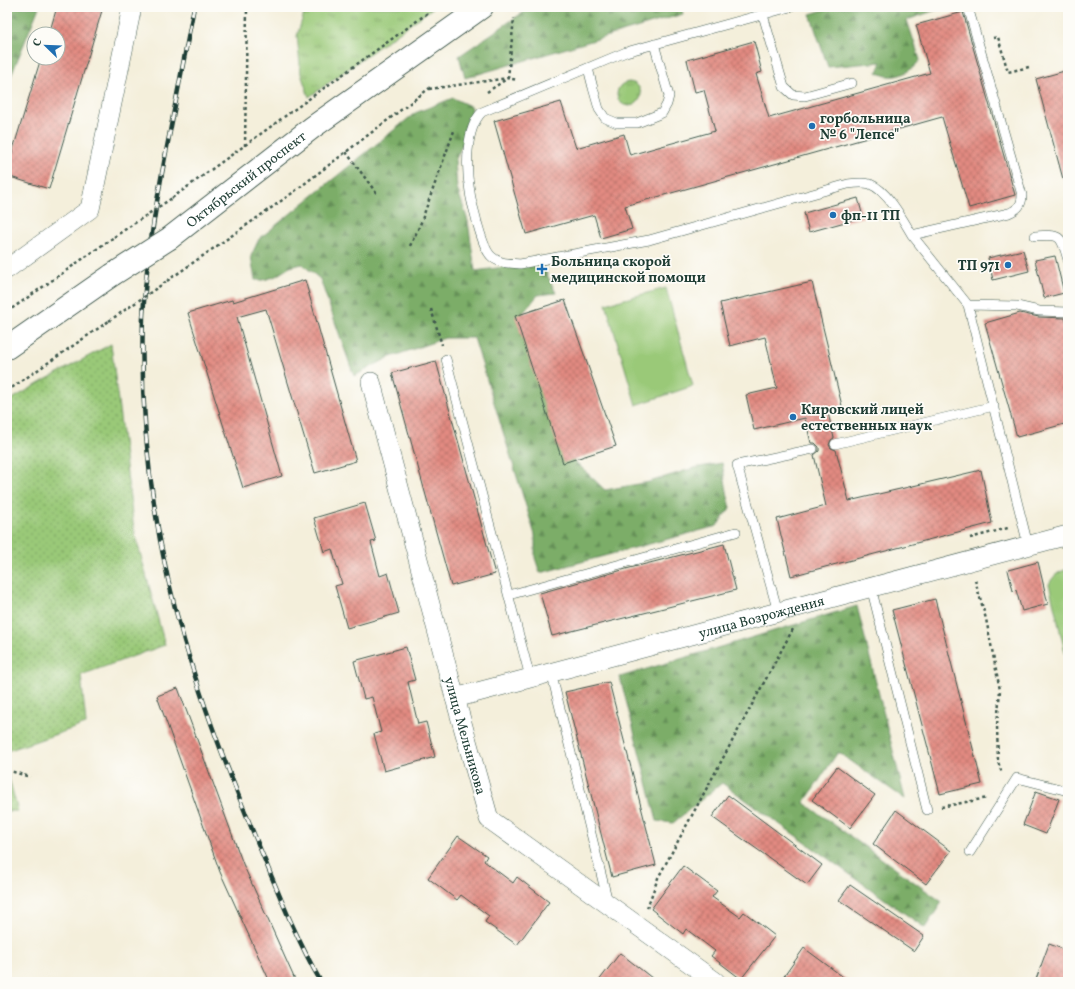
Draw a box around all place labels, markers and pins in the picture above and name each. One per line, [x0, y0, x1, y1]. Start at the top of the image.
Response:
place label: горбольница № 6 "Лепсе" [820, 110, 911, 145]
marker: горбольница № 6 "Лепсе" [807, 121, 817, 131]
place label: фп-11 ТП [841, 207, 900, 226]
marker: фп-11 ТП [828, 210, 838, 220]
place label: Больница скорой медицинской помощи [551, 253, 706, 288]
place label: ТП 971 [958, 257, 1000, 276]
marker: ТП 971 [1003, 260, 1013, 270]
marker: Больница скорой медицинской помощи [536, 263, 548, 275]
place label: Кировский лицей естественных наук [801, 401, 933, 436]
marker: Кировский лицей естественных наук [788, 412, 798, 422]

